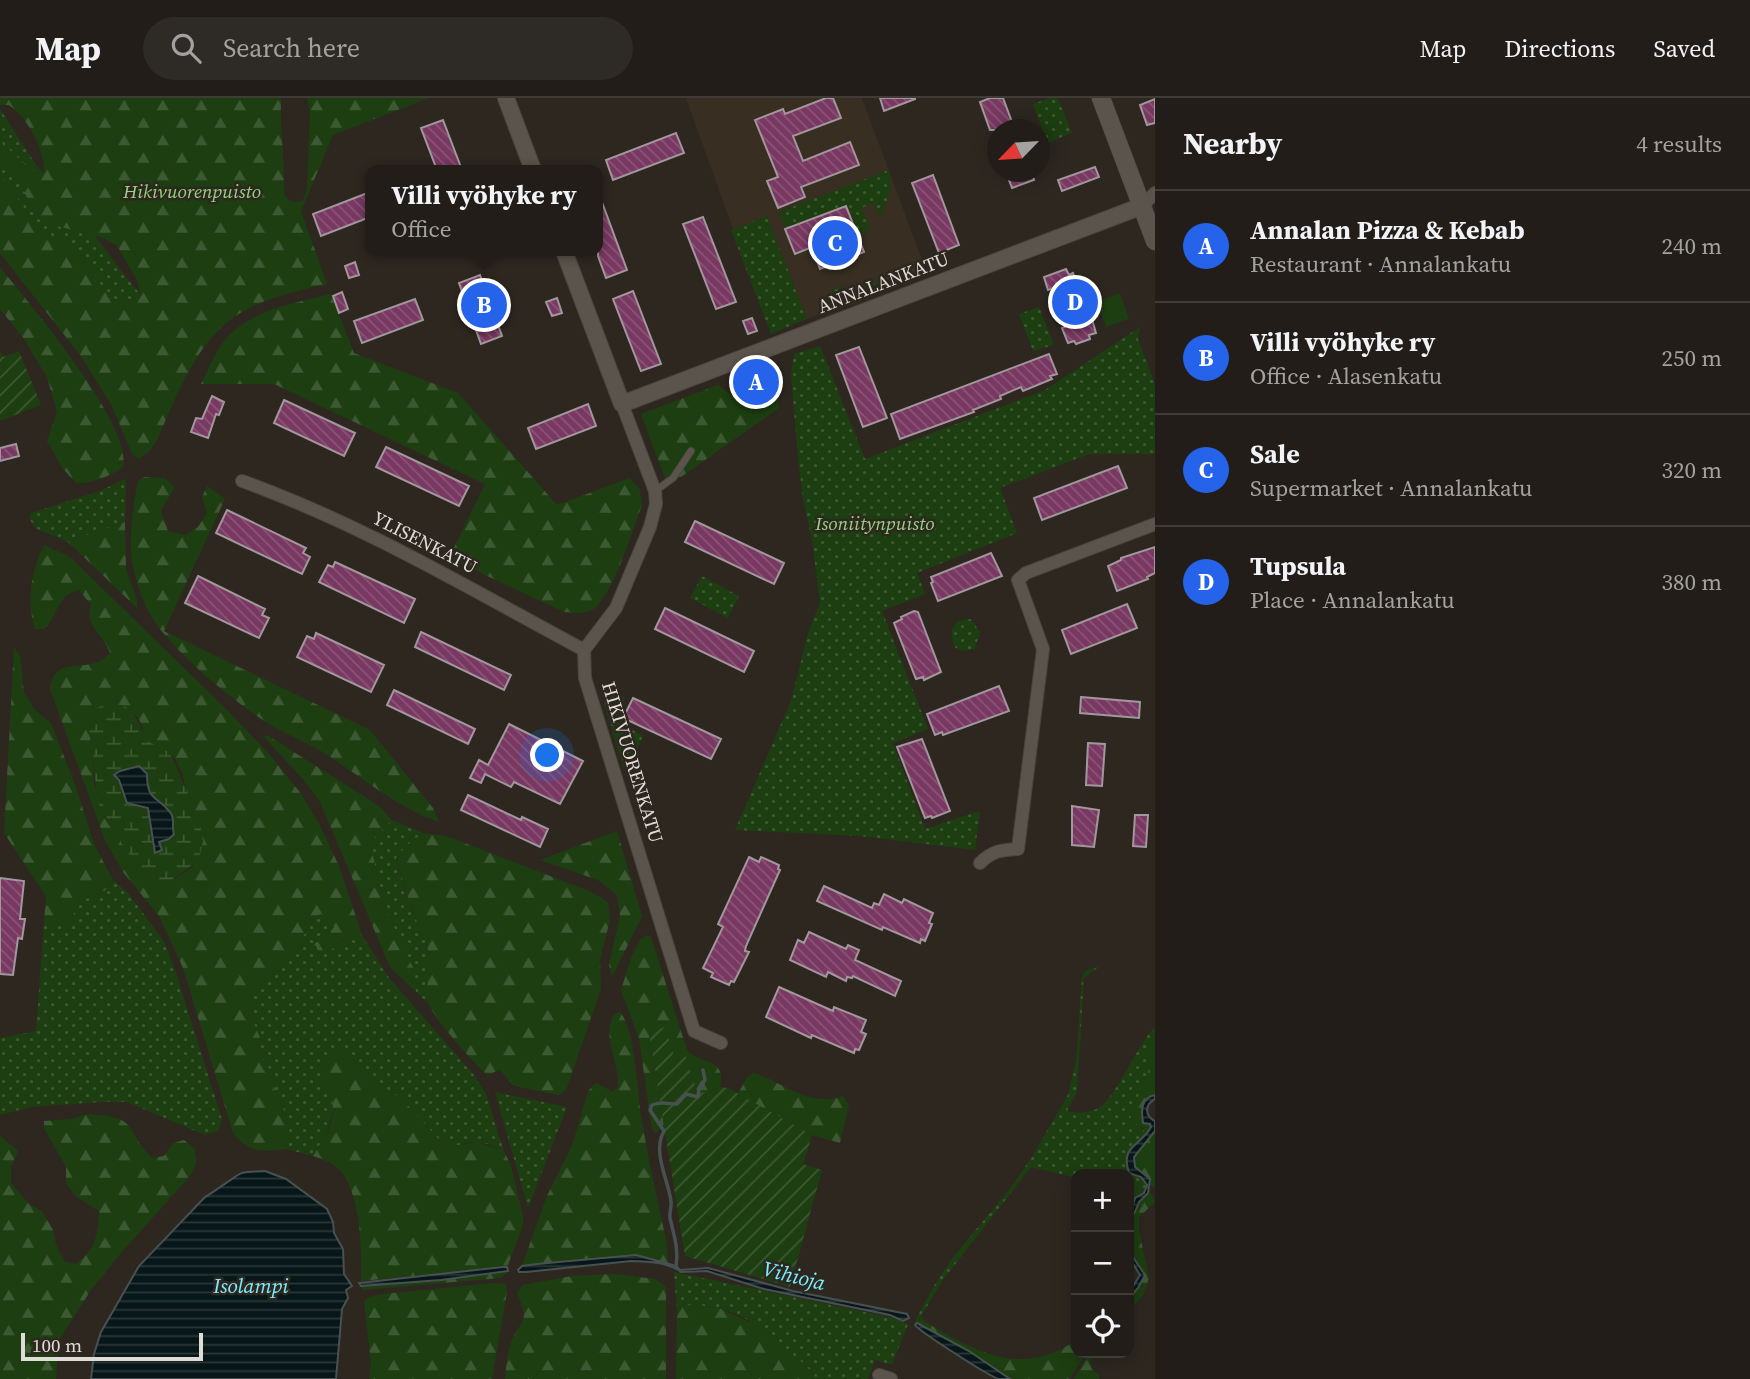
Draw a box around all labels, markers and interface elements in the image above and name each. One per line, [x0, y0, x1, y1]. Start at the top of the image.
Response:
search box [143, 17, 633, 80]
text: Map [35, 26, 101, 71]
icon: search [167, 29, 205, 67]
text: Search here [223, 30, 360, 66]
text: Map [1419, 32, 1466, 65]
text: Directions [1504, 32, 1615, 65]
text: Saved [1653, 32, 1715, 65]
north arrow [987, 119, 1050, 182]
text: Nearby [1183, 123, 1282, 164]
text: 4 results [1636, 128, 1722, 160]
popup [365, 165, 603, 256]
text: Villi vyöhyke ry [391, 177, 577, 213]
park label: Hikivuorenpuisto [122, 178, 261, 204]
text: Annalan Pizza & Kebab [1250, 212, 1525, 248]
text: Office [391, 213, 451, 245]
pin: C [812, 217, 858, 269]
text: A [1198, 230, 1214, 262]
text: 240 m [1661, 230, 1722, 262]
street label: ANNALANKATU [813, 245, 953, 319]
text: Restaurant · Annalankatu [1250, 248, 1511, 280]
pin: D [1052, 276, 1098, 328]
pin: B [461, 279, 507, 331]
text: Villi vyöhyke ry [1250, 324, 1436, 360]
text: B [1199, 342, 1213, 374]
text: 250 m [1661, 342, 1722, 374]
pin: A [733, 356, 779, 408]
text: Office · Alasenkatu [1250, 360, 1442, 392]
text: Sale [1250, 436, 1300, 472]
text: C [1199, 454, 1213, 486]
text: 320 m [1661, 454, 1722, 486]
text: Supermarket · Annalankatu [1250, 472, 1533, 504]
street label: YLISENKATU [368, 504, 482, 580]
park label: Isoniitynpuisto [814, 510, 935, 536]
text: Tupsula [1250, 548, 1346, 584]
text: D [1198, 566, 1214, 598]
text: 380 m [1661, 566, 1722, 598]
text: Place · Annalankatu [1250, 584, 1455, 616]
street label: HIKIVUORENKATU [596, 678, 670, 846]
your location [530, 738, 564, 772]
map controls [1071, 1169, 1134, 1358]
button: + [1071, 1169, 1134, 1232]
button: − [1071, 1232, 1134, 1295]
water label: Vihioja [760, 1254, 828, 1297]
water label: Isolampi [212, 1271, 289, 1300]
button: locate [1071, 1295, 1134, 1358]
scale bar [21, 1330, 203, 1362]
text: 100 m [32, 1332, 82, 1358]

